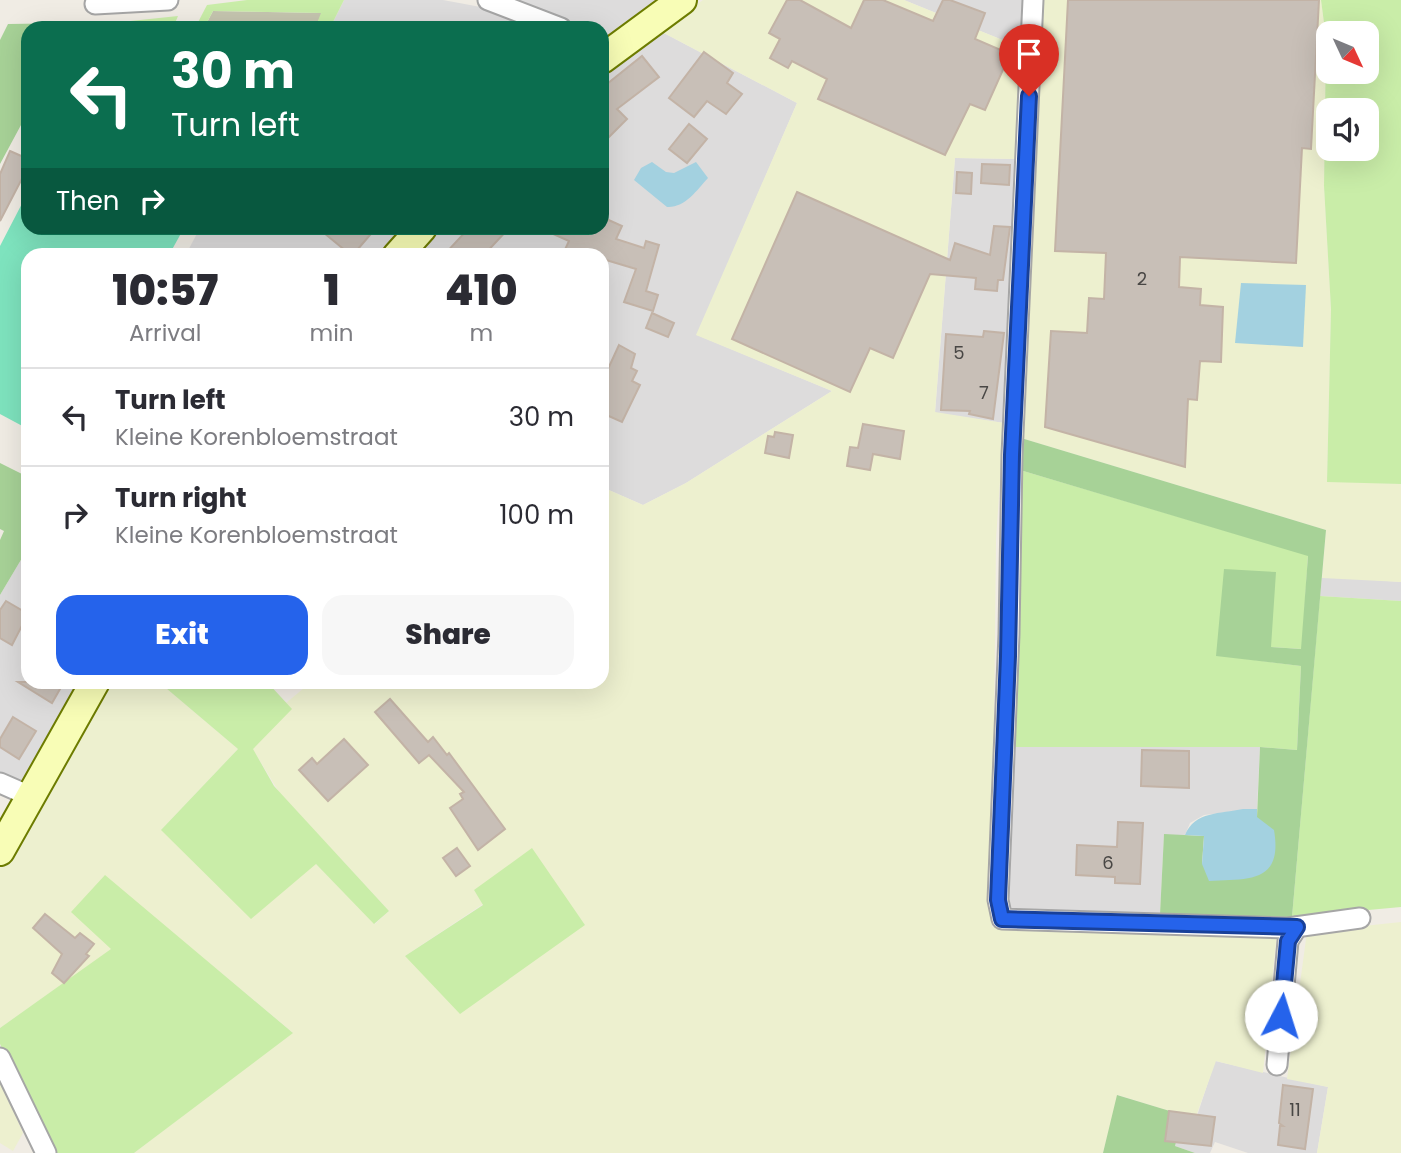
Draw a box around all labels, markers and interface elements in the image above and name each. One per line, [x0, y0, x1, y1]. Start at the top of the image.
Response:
north arrow [1316, 21, 1379, 84]
map controls [1316, 21, 1379, 161]
pin [999, 24, 1059, 96]
icon: arrive [1010, 35, 1048, 73]
text: 30 m [171, 37, 295, 105]
icon: left [56, 49, 147, 140]
button: sound [1316, 98, 1379, 161]
text: Turn left [171, 102, 300, 147]
icon: right [133, 182, 171, 220]
text: Then [56, 183, 119, 219]
text: 10:57 [112, 261, 218, 320]
text: 1 [323, 261, 340, 320]
text: 410 [445, 261, 518, 320]
house number: 2 [1137, 266, 1147, 291]
text: Arrival [129, 317, 201, 349]
text: min [310, 317, 354, 349]
text: m [469, 317, 493, 349]
house number: 5 [953, 340, 965, 365]
house number: 7 [979, 380, 989, 405]
text: Turn left [115, 382, 226, 418]
icon: left [56, 398, 94, 436]
text: 30 m [509, 399, 574, 435]
text: Kleine Korenbloemstraat [115, 421, 398, 453]
text: Turn right [115, 480, 247, 516]
icon: right [56, 496, 94, 534]
text: 100 m [499, 497, 574, 533]
text: Kleine Korenbloemstraat [115, 519, 398, 551]
button: Exit [56, 595, 308, 675]
button: Share [322, 595, 574, 675]
house number: 6 [1102, 850, 1114, 875]
position arrow [1244, 979, 1318, 1053]
house number: 11 [1289, 1097, 1301, 1122]

